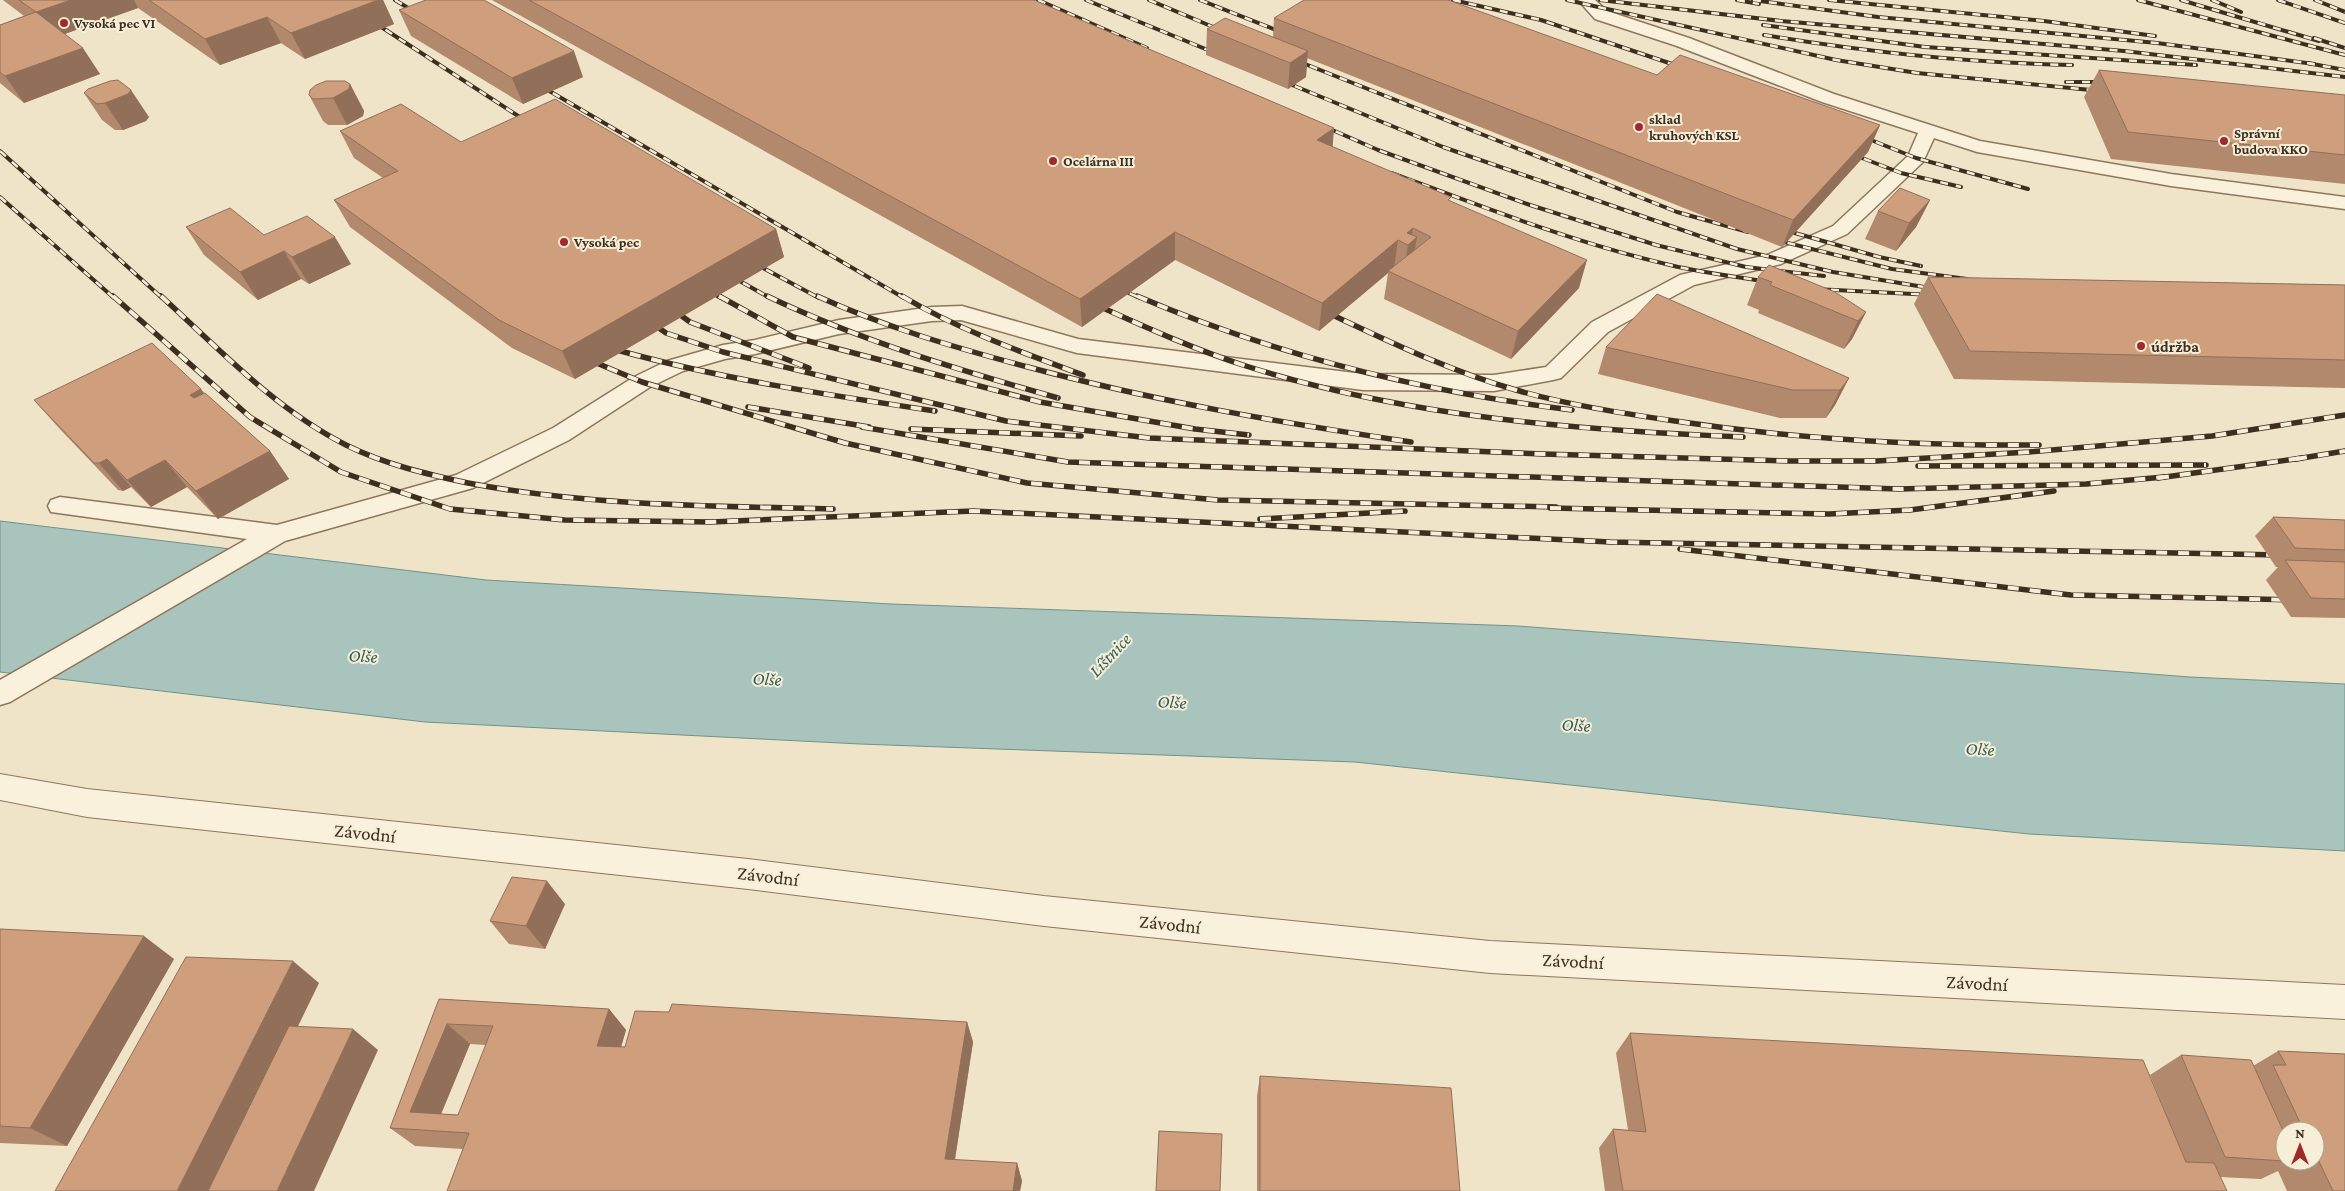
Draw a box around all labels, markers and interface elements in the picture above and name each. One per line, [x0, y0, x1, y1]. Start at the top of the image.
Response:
place label: Vysoká pec VI [73, 15, 155, 31]
marker: Vysoká pec VI [58, 17, 70, 29]
place label: sklad kruhových KSL [1649, 111, 1740, 143]
marker: sklad kruhových KSL [1633, 121, 1645, 133]
place label: Správní budova KKO [2233, 125, 2308, 157]
marker: Správní budova KKO [2218, 135, 2230, 147]
place label: Ocelárna III [1063, 153, 1134, 169]
marker: Ocelárna III [1047, 155, 1059, 167]
place label: Vysoká pec [573, 234, 640, 250]
marker: Vysoká pec [558, 236, 570, 248]
place label: údržba [2151, 338, 2199, 355]
marker: údržba [2135, 340, 2147, 352]
water label: Líštnice [1085, 629, 1135, 681]
water label: Olše [348, 645, 378, 667]
water label: Olše [752, 668, 782, 690]
water label: Olše [1157, 691, 1187, 713]
water label: Olše [1561, 714, 1591, 736]
water label: Olše [1965, 738, 1995, 760]
street label: Závodní [333, 819, 398, 847]
street label: Závodní [736, 862, 801, 890]
street label: Závodní [1138, 910, 1203, 938]
street label: Závodní [1542, 949, 1605, 973]
street label: Závodní [1946, 971, 2009, 995]
north arrow [2275, 1121, 2325, 1171]
text: N [2295, 1125, 2305, 1141]

